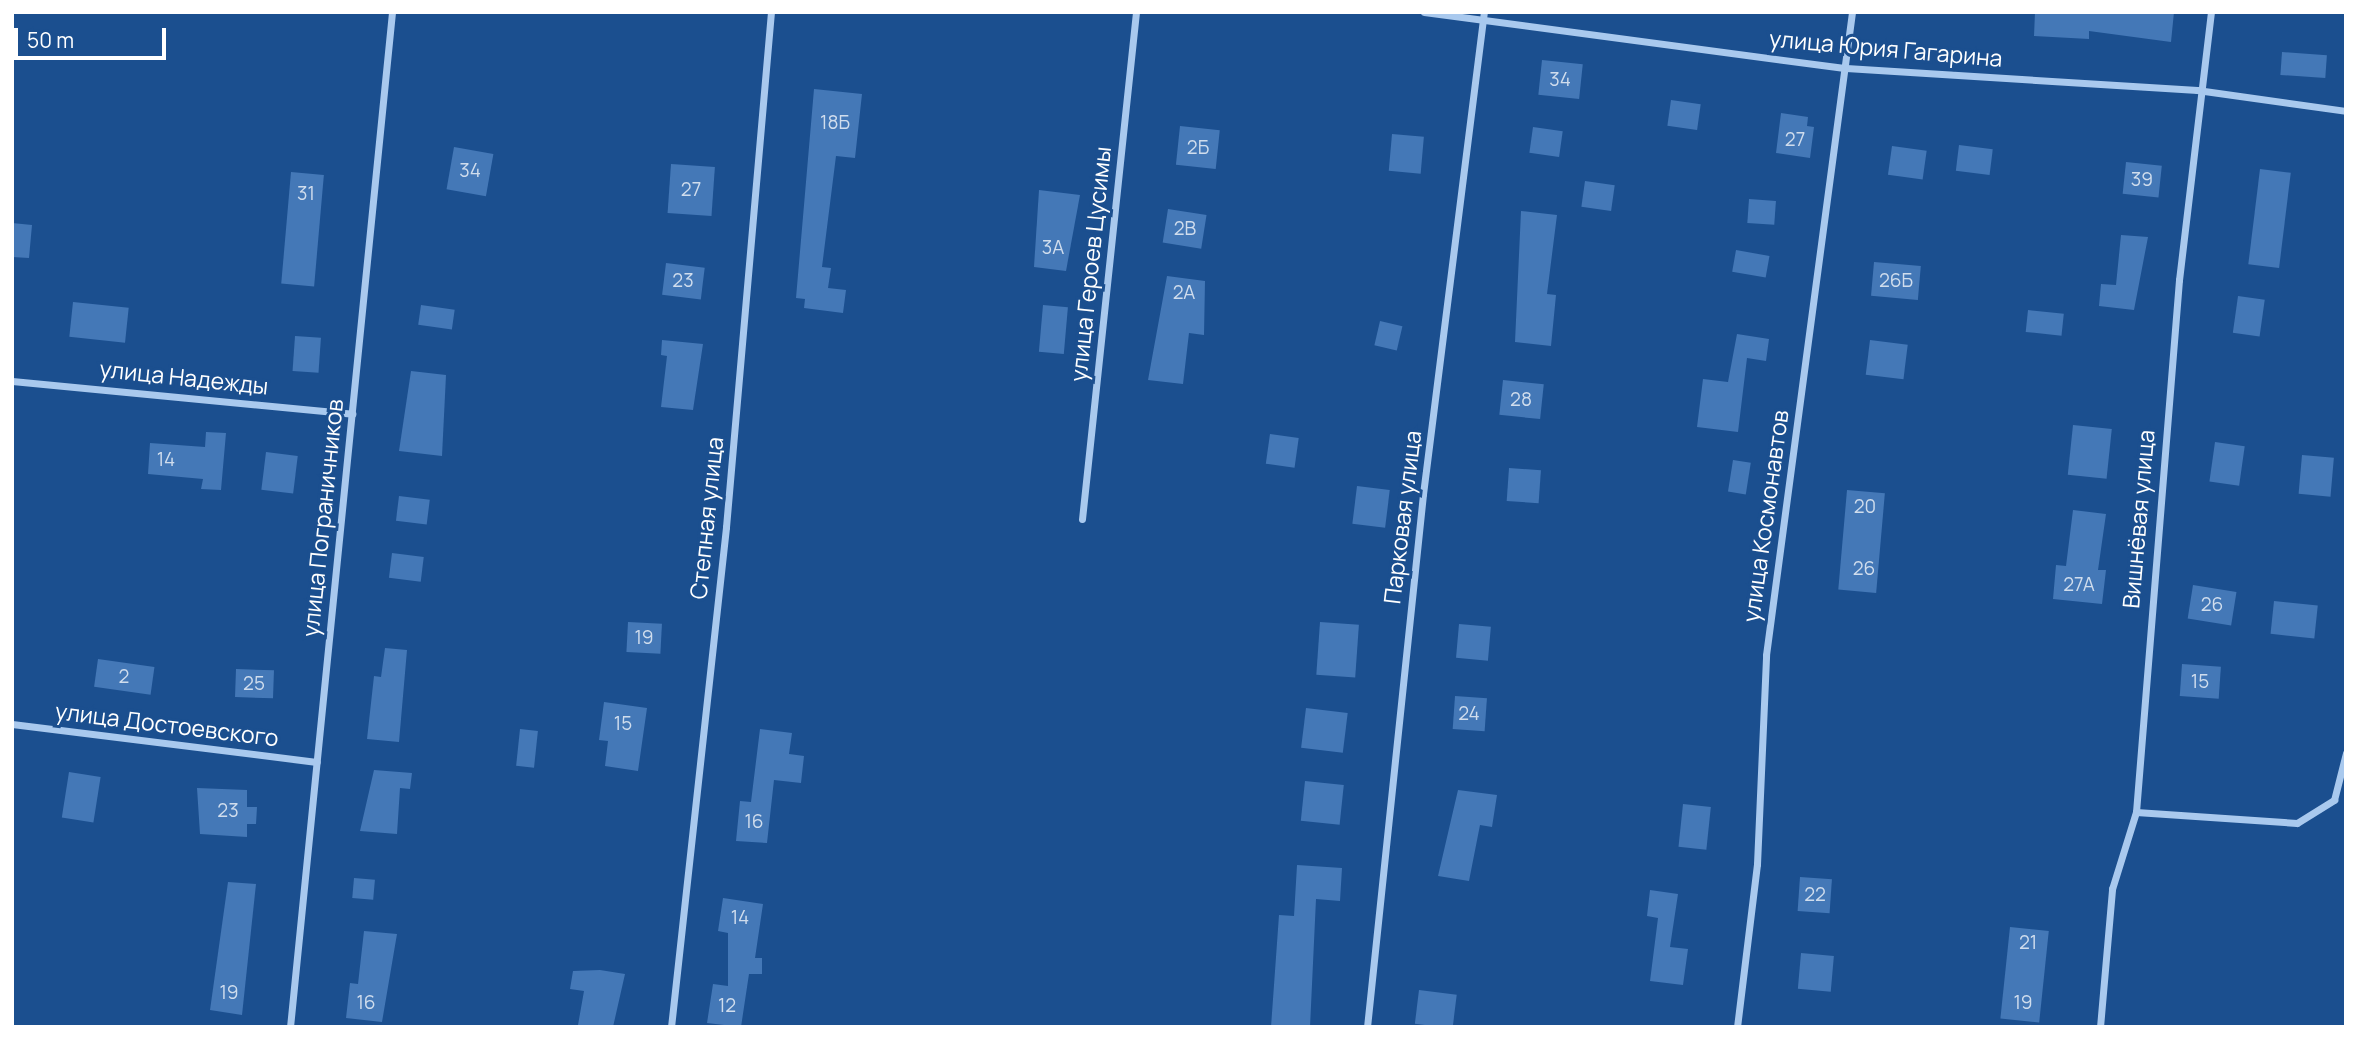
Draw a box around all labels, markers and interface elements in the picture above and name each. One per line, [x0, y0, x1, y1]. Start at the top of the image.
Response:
scale bar [18, 14, 170, 58]
street label: улица Юрия Гагарина [1768, 24, 2004, 72]
text: 50 m [27, 26, 74, 54]
house number: 34 [1549, 69, 1571, 91]
house number: 18Б [820, 112, 850, 134]
house number: 27 [1785, 129, 1805, 151]
house number: 2Б [1187, 137, 1209, 159]
street label: улица Героев Цусимы [1064, 145, 1116, 383]
house number: 34 [459, 160, 481, 182]
house number: 39 [2131, 169, 2153, 191]
house number: 27 [681, 179, 701, 201]
house number: 31 [297, 183, 315, 205]
house number: 2В [1174, 218, 1196, 240]
house number: 3А [1042, 237, 1064, 259]
house number: 23 [672, 270, 694, 292]
house number: 26Б [1879, 270, 1913, 292]
house number: 2А [1173, 282, 1195, 304]
street label: улица Надежды [98, 354, 270, 400]
house number: 28 [1510, 389, 1532, 411]
street label: улица Пограничников [296, 398, 348, 638]
street label: улица Космонавтов [1736, 408, 1794, 624]
street label: Парковая улица [1378, 429, 1426, 605]
street label: Вишнёвая улица [2116, 429, 2160, 609]
street label: Степная улица [684, 435, 728, 601]
house number: 14 [157, 449, 175, 471]
house number: 20 [1854, 496, 1876, 518]
house number: 26 [1853, 558, 1875, 580]
house number: 27А [2063, 574, 2095, 596]
house number: 26 [2201, 594, 2223, 616]
house number: 19 [634, 627, 654, 649]
house number: 2 [119, 666, 129, 688]
house number: 15 [2191, 671, 2209, 693]
house number: 25 [243, 673, 265, 695]
street label: улица Достоевского [54, 697, 280, 751]
house number: 24 [1458, 703, 1480, 725]
house number: 15 [614, 713, 632, 735]
house number: 23 [217, 800, 239, 822]
house number: 16 [744, 811, 764, 833]
house number: 22 [1804, 884, 1826, 906]
house number: 14 [731, 907, 749, 929]
house number: 21 [2019, 932, 2037, 954]
house number: 19 [219, 982, 239, 1004]
house number: 16 [356, 992, 376, 1014]
house number: 19 [2013, 992, 2033, 1014]
house number: 12 [718, 995, 736, 1017]

